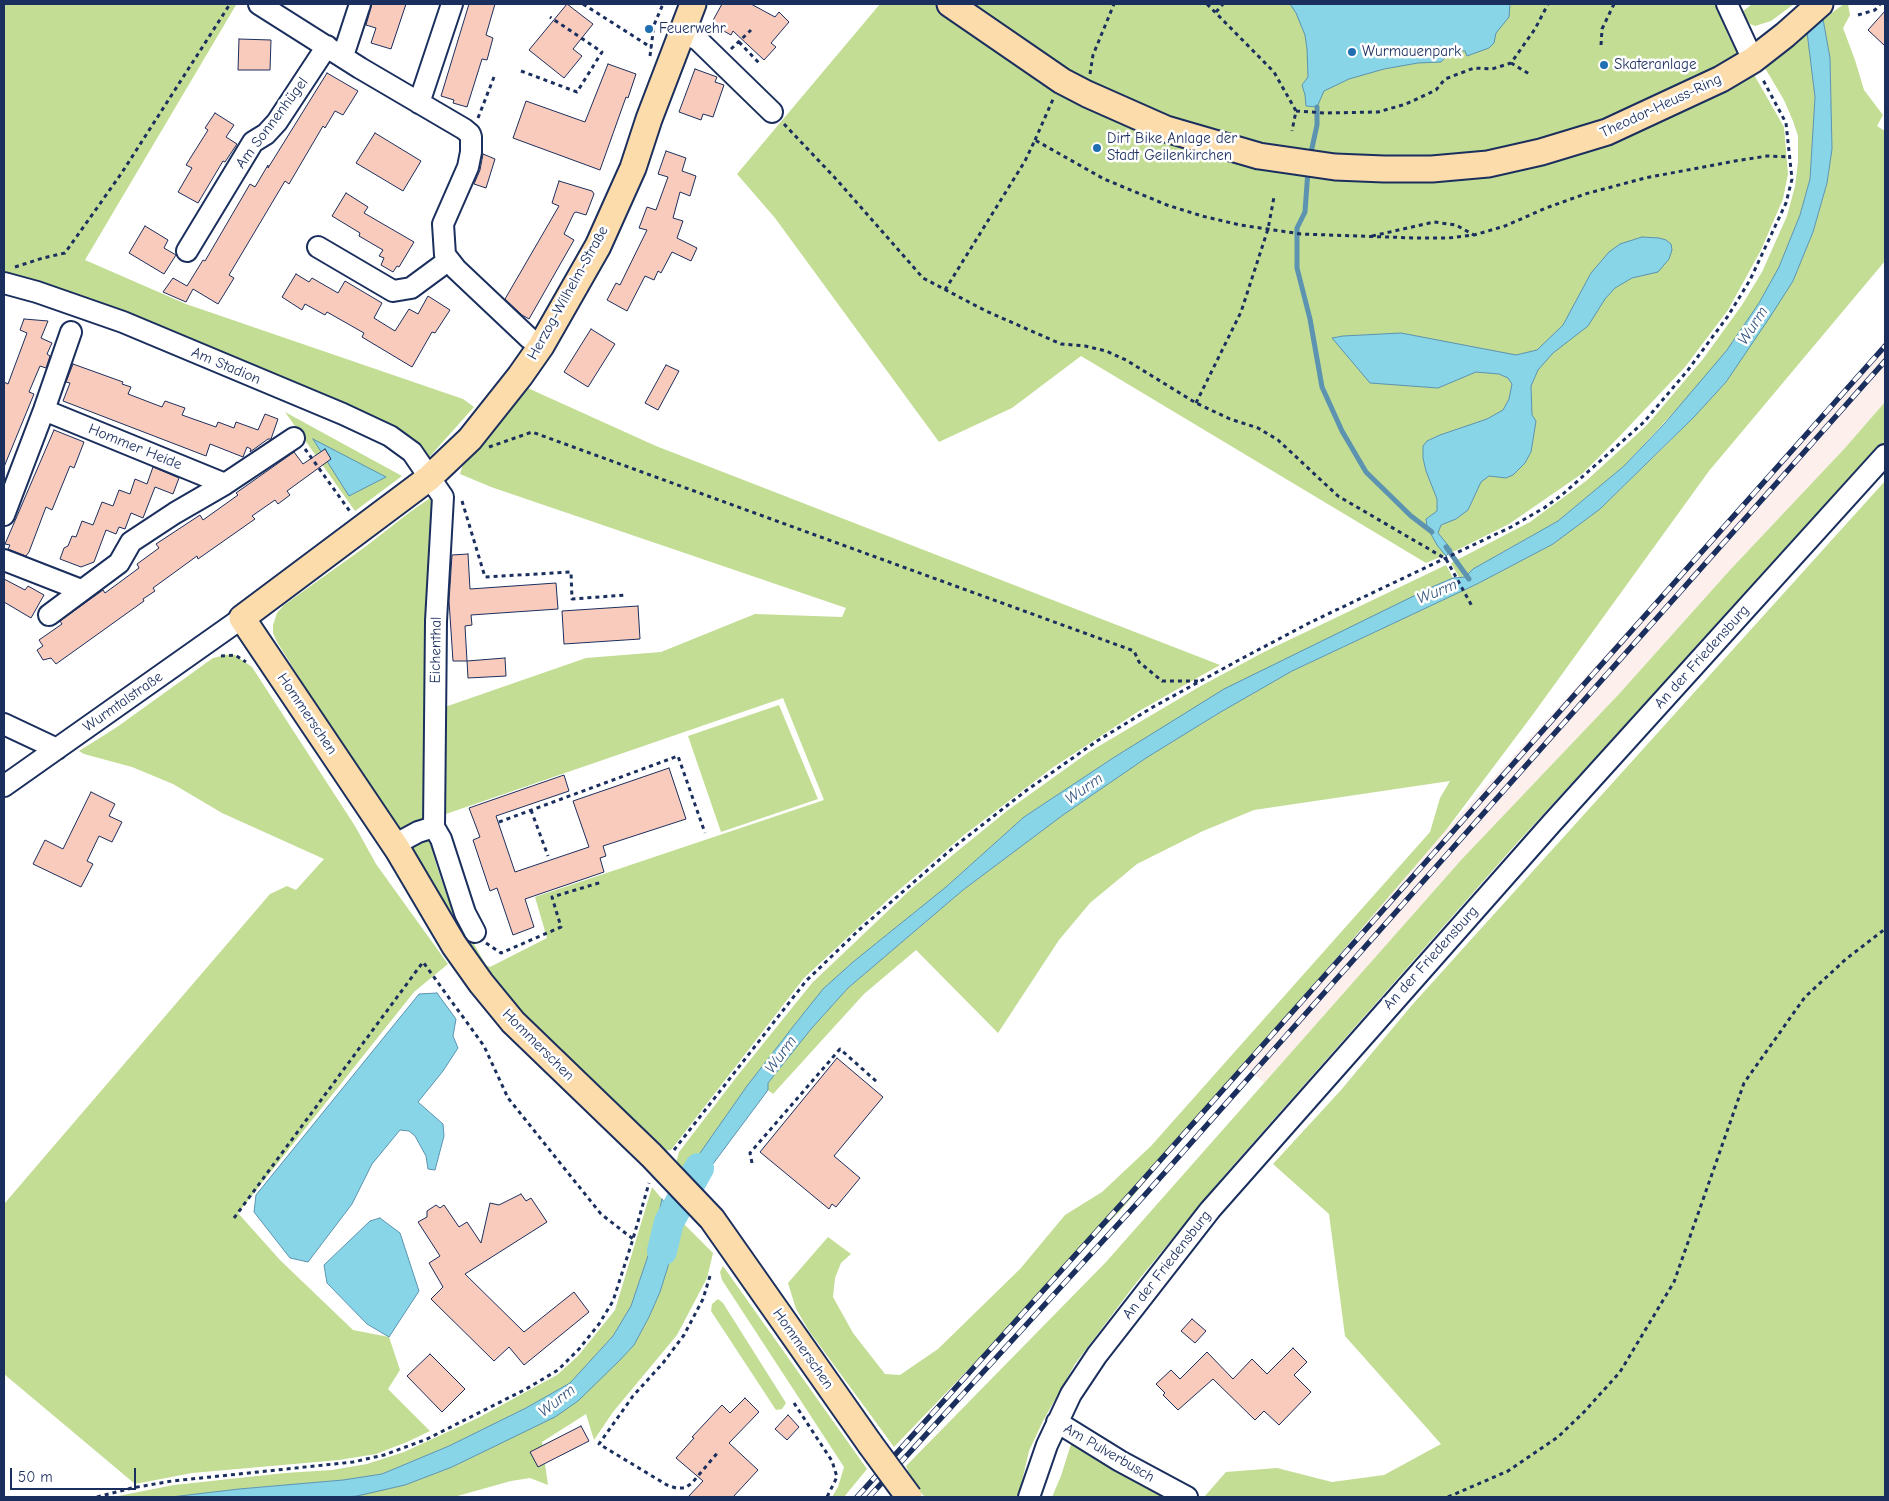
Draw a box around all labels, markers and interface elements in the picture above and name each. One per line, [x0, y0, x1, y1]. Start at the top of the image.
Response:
place label: Feuerwehr [659, 20, 726, 38]
marker: Feuerwehr [643, 23, 655, 35]
place label: Wurmauenpark [1362, 43, 1461, 61]
marker: Wurmauenpark [1346, 46, 1358, 58]
place label: Skateranlage [1614, 56, 1697, 74]
marker: Skateranlage [1598, 59, 1610, 71]
street label: Theodor-Heuss-Ring [1598, 70, 1724, 142]
street label: Am Sonnenhügel [232, 74, 312, 172]
place label: Dirt Bike Anlage der Stadt Geilenkirchen [1107, 130, 1237, 165]
marker: Dirt Bike Anlage der Stadt Geilenkirchen [1091, 142, 1103, 154]
street label: Herzog-Wilhelm-Straße [524, 223, 612, 363]
water label: Wurm [1734, 303, 1772, 349]
street label: Am Stadion [189, 343, 263, 389]
street label: Hommer Heide [86, 420, 184, 474]
water label: Wurm [1414, 575, 1460, 609]
street label: An der Friedensburg [1651, 602, 1753, 712]
street label: Eichenthal [426, 616, 446, 684]
street label: Wurmtalstraße [80, 668, 166, 736]
street label: Hommerschen [273, 670, 341, 758]
water label: Wurm [1061, 769, 1107, 809]
street label: An der Friedensburg [1380, 903, 1482, 1013]
street label: Hommerschen [498, 1005, 578, 1085]
water label: Wurm [761, 1032, 801, 1078]
street label: An der Friedensburg [1119, 1207, 1215, 1323]
street label: Hommerschen [769, 1305, 837, 1393]
water label: Wurm [535, 1381, 579, 1421]
street label: Am Pulverbusch [1060, 1420, 1158, 1486]
scale bar [12, 1458, 139, 1490]
text: 50 m [18, 1468, 53, 1486]

